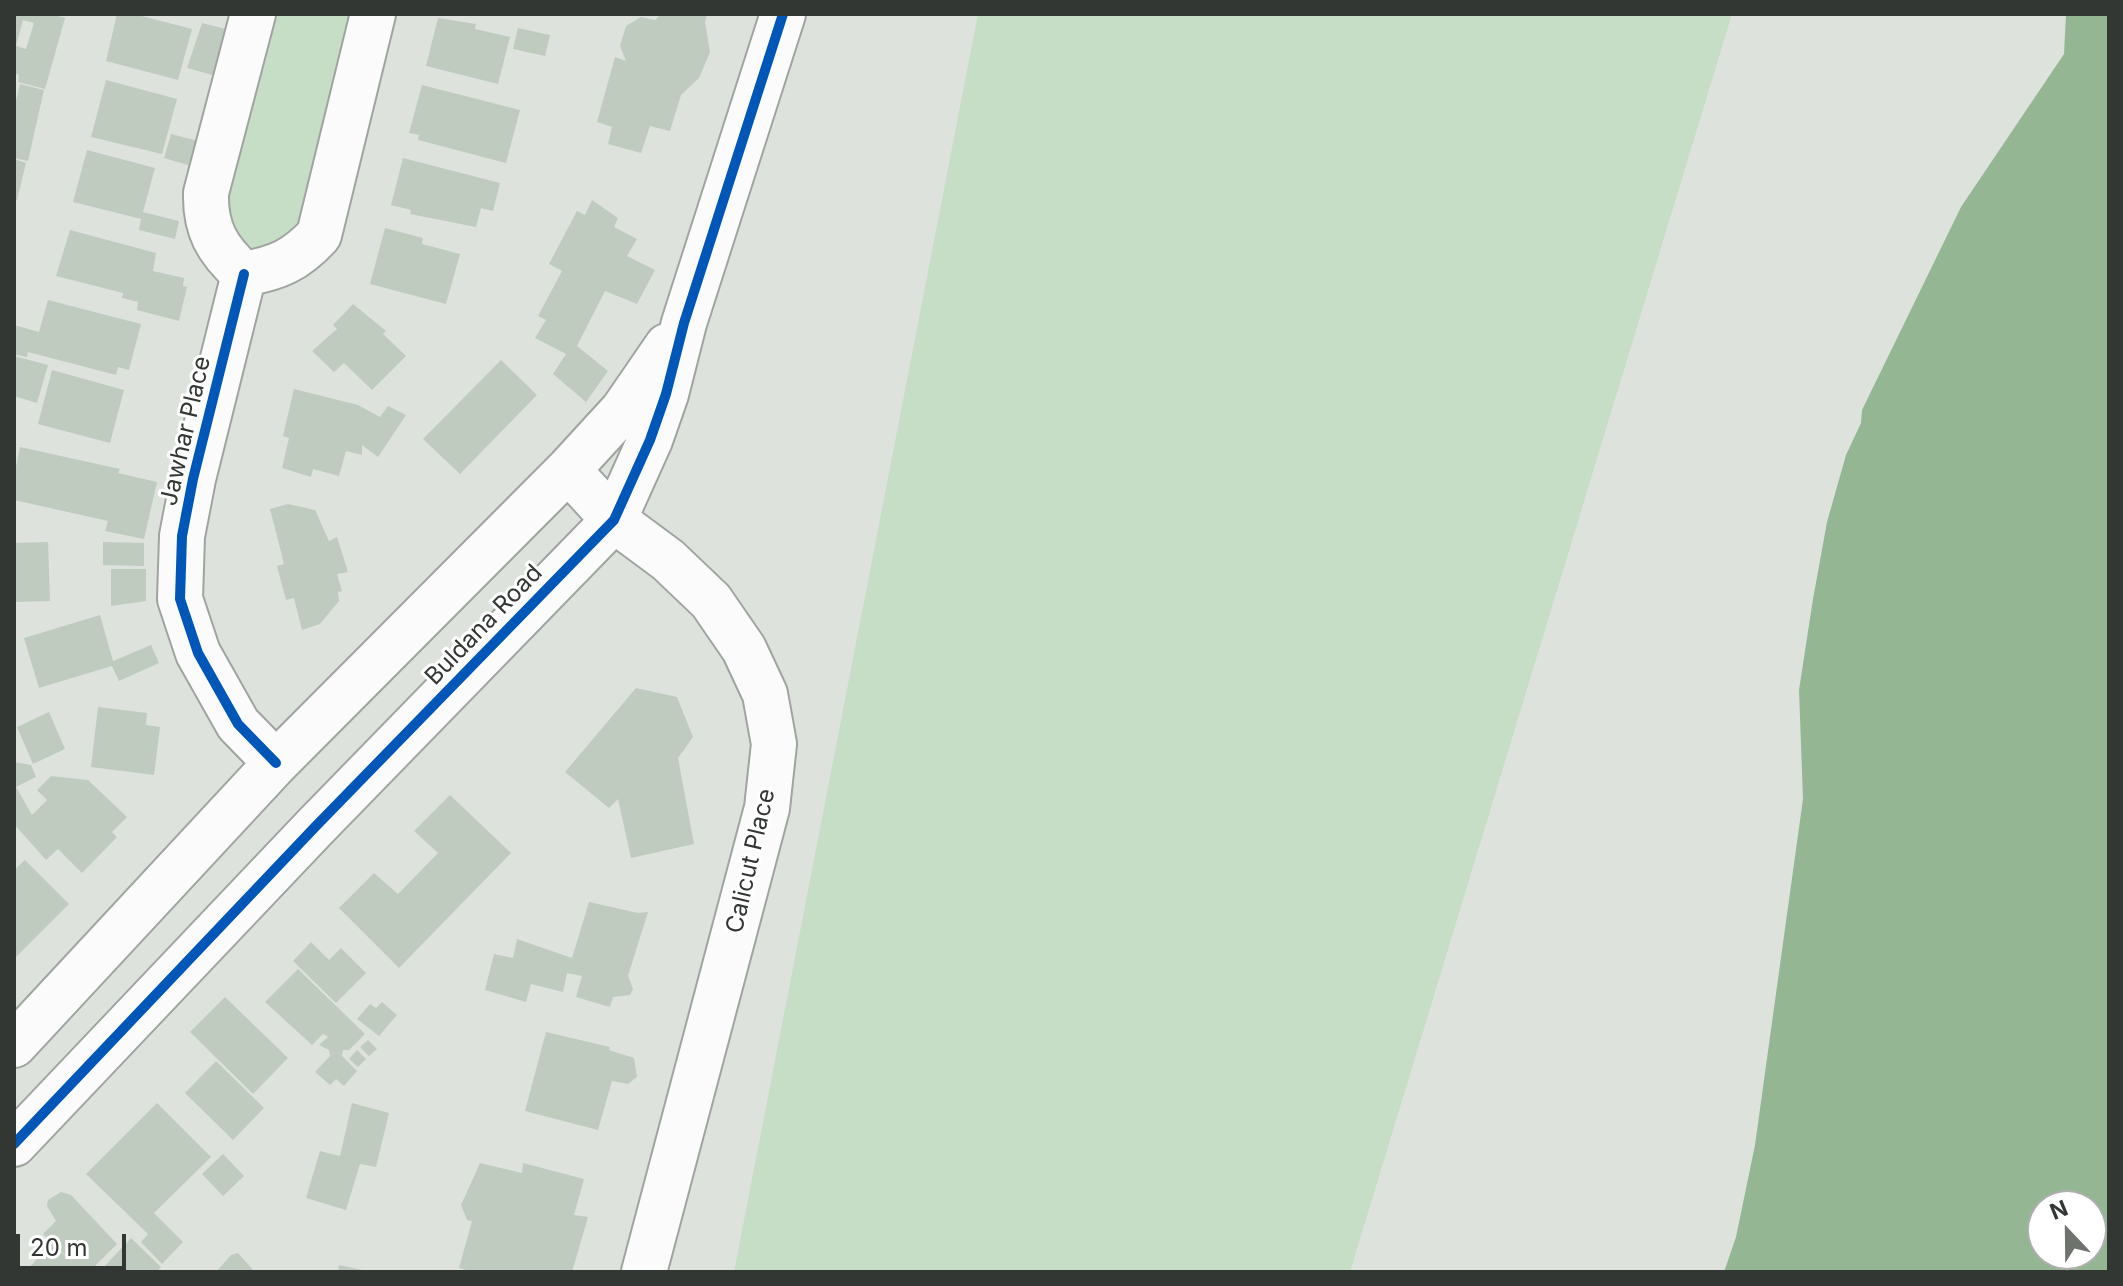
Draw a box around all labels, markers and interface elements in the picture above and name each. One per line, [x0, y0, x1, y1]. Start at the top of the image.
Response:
street label: Jawhar Place [155, 353, 217, 509]
street label: Buldana Road [419, 559, 549, 691]
street label: Calicut Place [720, 786, 782, 936]
north arrow [2027, 1190, 2107, 1270]
text: N [2046, 1194, 2071, 1225]
scale bar [20, 1218, 130, 1268]
text: 20 m [30, 1233, 88, 1262]

